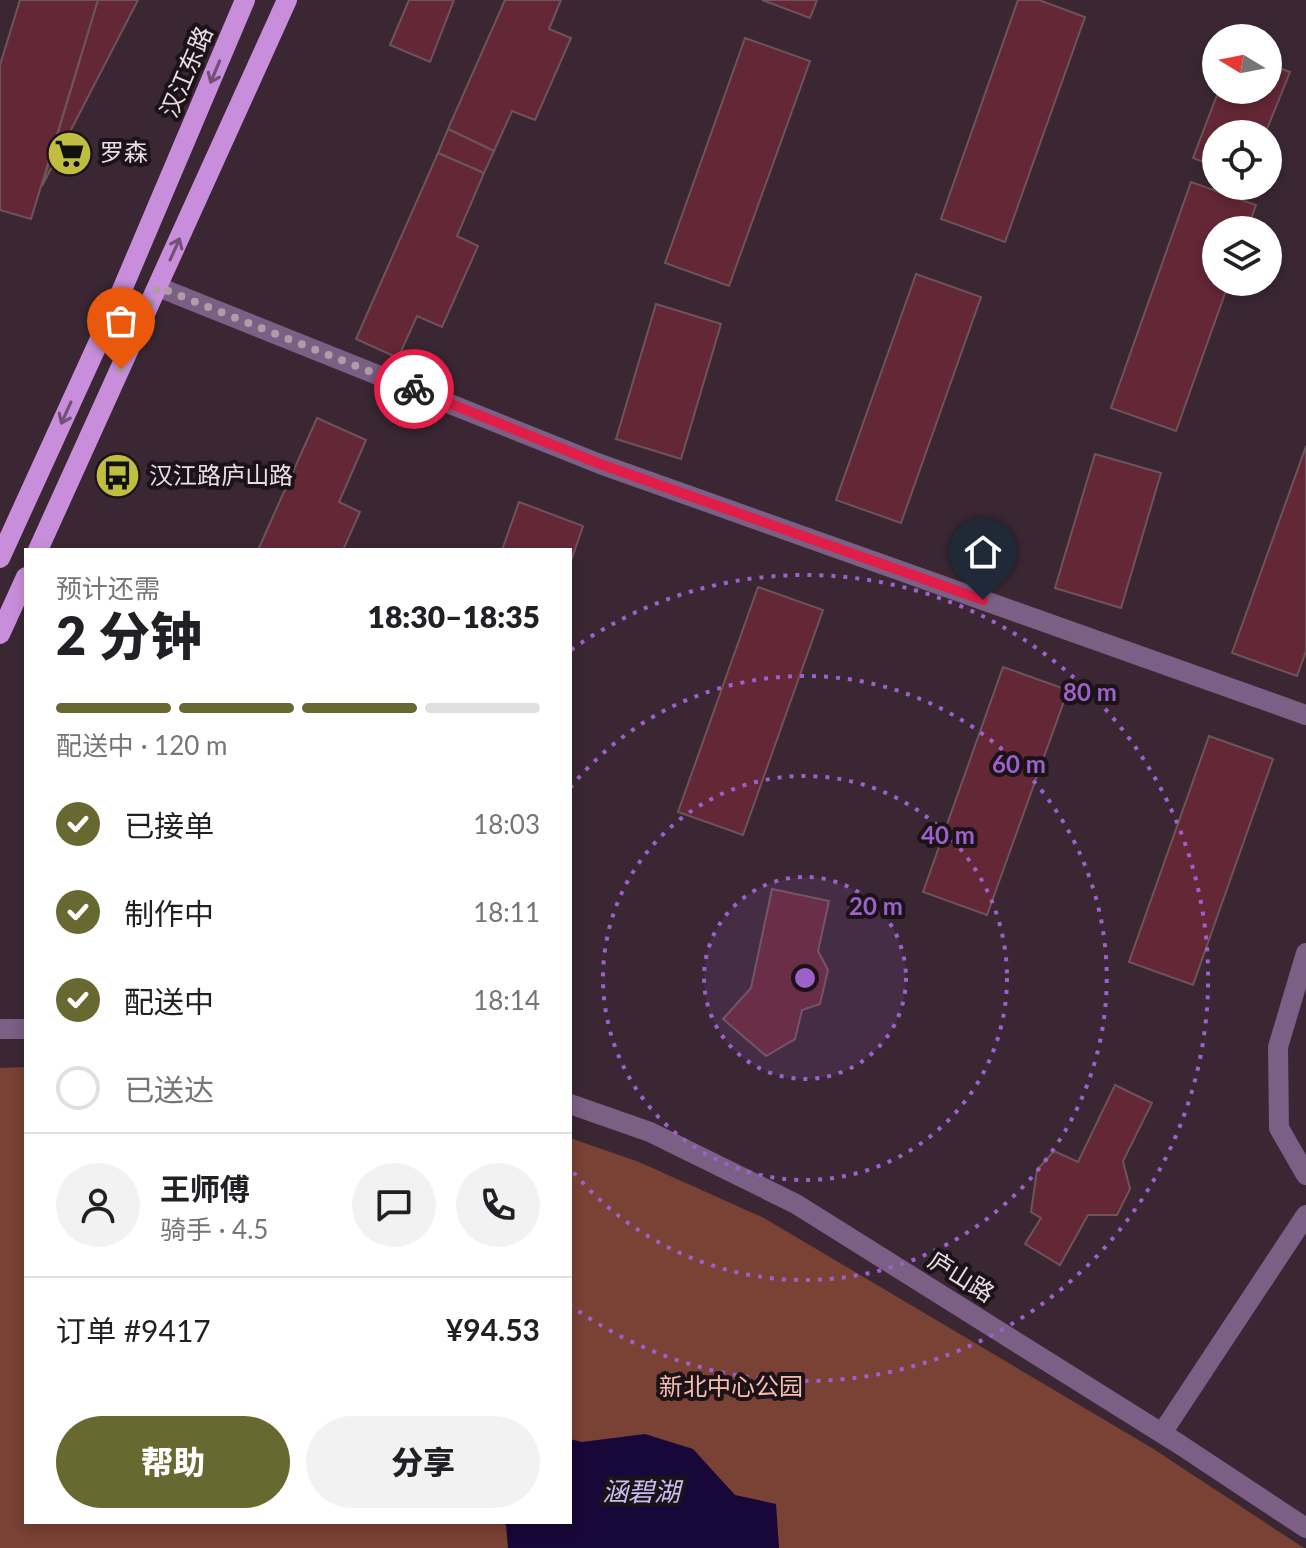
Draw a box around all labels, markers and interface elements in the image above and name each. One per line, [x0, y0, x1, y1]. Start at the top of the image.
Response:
street label: 汉江东路 [154, 22, 218, 121]
north arrow [1202, 24, 1282, 104]
map controls [1202, 24, 1282, 296]
one-way arrow [206, 59, 221, 84]
button: locate [1202, 120, 1282, 200]
supermarket icon: 罗森 [45, 129, 93, 177]
place label: 罗森 [100, 137, 148, 166]
button: layers [1202, 216, 1282, 296]
one-way arrow [168, 238, 183, 262]
pin [87, 287, 155, 369]
icon: bag [99, 299, 143, 343]
courier [374, 349, 454, 429]
icon: bike [392, 367, 436, 411]
one-way arrow [58, 400, 73, 424]
bus stop icon: 汉江路庐山路 [94, 452, 142, 500]
place label: 汉江路庐山路 [149, 460, 293, 489]
pin [949, 518, 1017, 600]
icon: home [961, 530, 1005, 574]
text: 预计还需 [56, 572, 160, 604]
text: 18:30–18:35 [367, 598, 540, 634]
text: 2 分钟 [56, 604, 202, 666]
text: 80 m [1063, 677, 1117, 706]
text: 配送中 · 120 m [56, 729, 227, 761]
text: 60 m [992, 749, 1046, 778]
icon: check [56, 802, 100, 846]
text: 已接单 [124, 807, 214, 843]
text: 18:03 [473, 808, 540, 840]
text: 40 m [921, 820, 975, 849]
icon: check [56, 890, 100, 934]
text: 20 m [849, 891, 903, 920]
text: 制作中 [124, 895, 214, 931]
text: 18:11 [473, 896, 540, 928]
centre of rings [791, 964, 819, 992]
icon: check [56, 978, 100, 1022]
text: 配送中 [124, 983, 214, 1019]
text: 18:14 [473, 984, 540, 1016]
text: 已送达 [124, 1071, 214, 1107]
button: person [56, 1163, 140, 1247]
button: chat [352, 1163, 436, 1247]
button: phone [456, 1163, 540, 1247]
text: 王师傅 [160, 1170, 250, 1206]
text: 骑手 · 4.5 [160, 1213, 268, 1245]
street label: 庐山路 [924, 1244, 1000, 1307]
text: ¥94.53 [446, 1311, 540, 1347]
text: 订单 #9417 [56, 1312, 211, 1348]
park label: 新北中心公园 [659, 1371, 803, 1400]
button: 帮助 [56, 1416, 290, 1508]
button: 分享 [306, 1416, 540, 1508]
water label: 涵碧湖 [602, 1475, 684, 1507]

